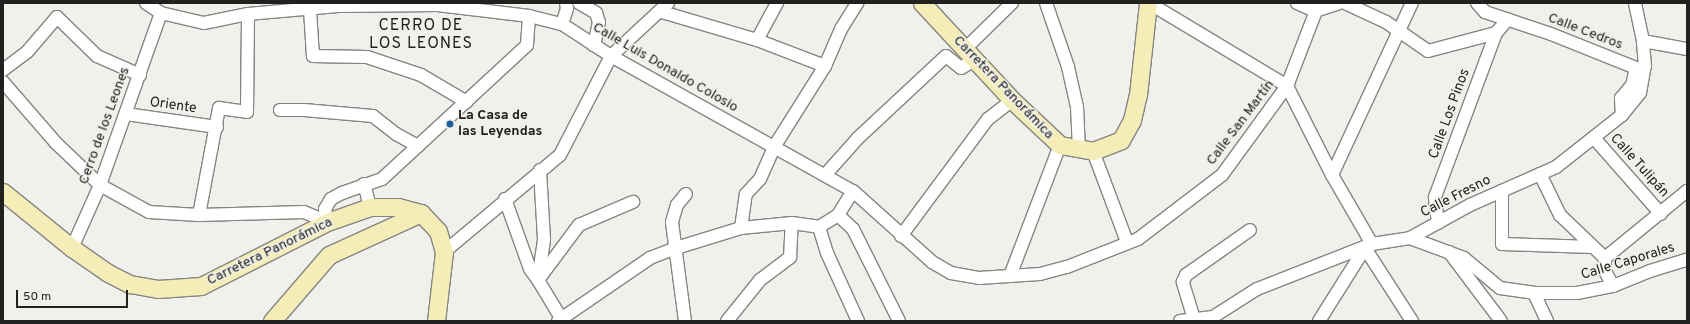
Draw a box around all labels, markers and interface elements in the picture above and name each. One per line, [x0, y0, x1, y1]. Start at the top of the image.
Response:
street label: Calle Cedros [1545, 10, 1625, 54]
district label: CERRO DE LOS LEONES [369, 16, 473, 54]
street label: Calle Luis Donaldo Colosio [589, 19, 741, 117]
street label: Carretera Panorámica [949, 33, 1057, 143]
street label: Cerro de los Leones [76, 65, 134, 187]
street label: Calle Los Pinos [1426, 67, 1474, 161]
street label: Calle San Martín [1203, 77, 1279, 169]
street label: Oriente [148, 94, 198, 118]
place label: La Casa de las Leyendas [458, 108, 542, 140]
marker: La Casa de las Leyendas [445, 119, 455, 129]
street label: Calle Tulipán [1606, 130, 1672, 202]
street label: Calle Fresno [1418, 172, 1494, 222]
street label: Carretera Panorámica [205, 214, 335, 290]
street label: Calle Caporales [1579, 240, 1677, 284]
scale bar [18, 282, 130, 308]
text: 50 m [23, 289, 51, 305]

